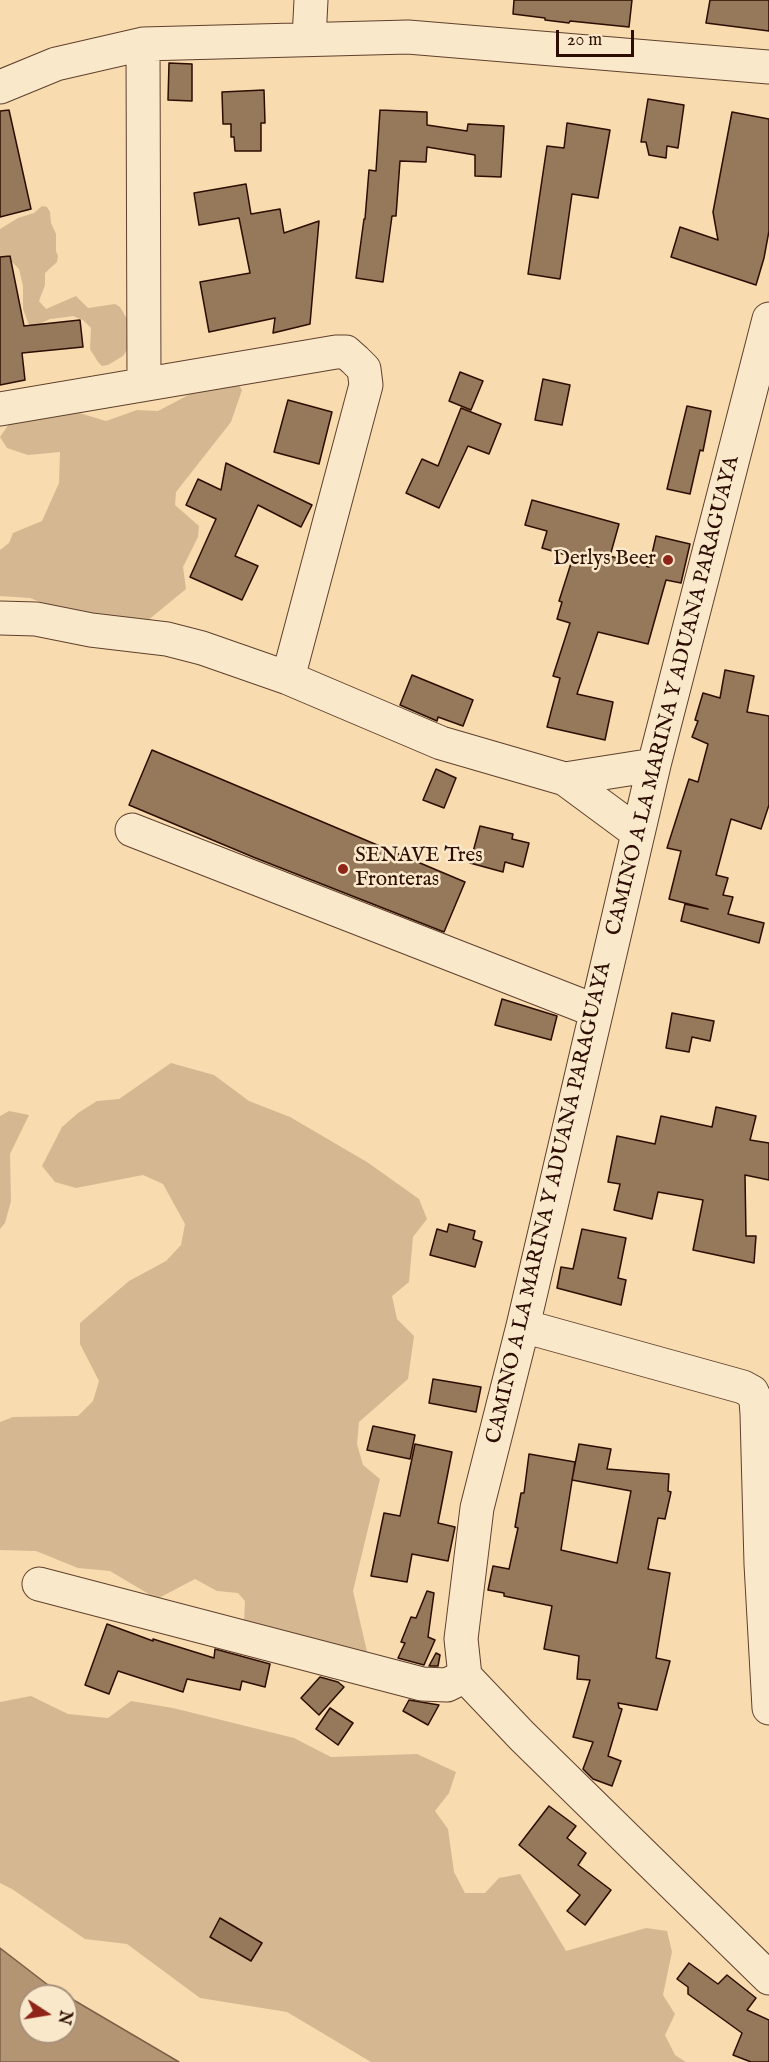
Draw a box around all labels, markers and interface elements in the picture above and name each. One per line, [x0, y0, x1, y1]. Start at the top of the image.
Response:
scale bar [559, 18, 637, 56]
text: 20 m [567, 29, 602, 52]
street label: CAMINO A LA MARINA Y ADUANA PARAGUAYA [602, 453, 746, 939]
place label: Derlys Beer [553, 547, 656, 573]
marker: Derlys Beer [661, 553, 675, 567]
place label: SENAVE Tres Fronteras [355, 844, 483, 894]
marker: SENAVE Tres Fronteras [336, 862, 350, 876]
street label: CAMINO A LA MARINA Y ADUANA PARAGUAYA [482, 960, 618, 1446]
north arrow [18, 1984, 78, 2044]
text: N [52, 2008, 75, 2026]

